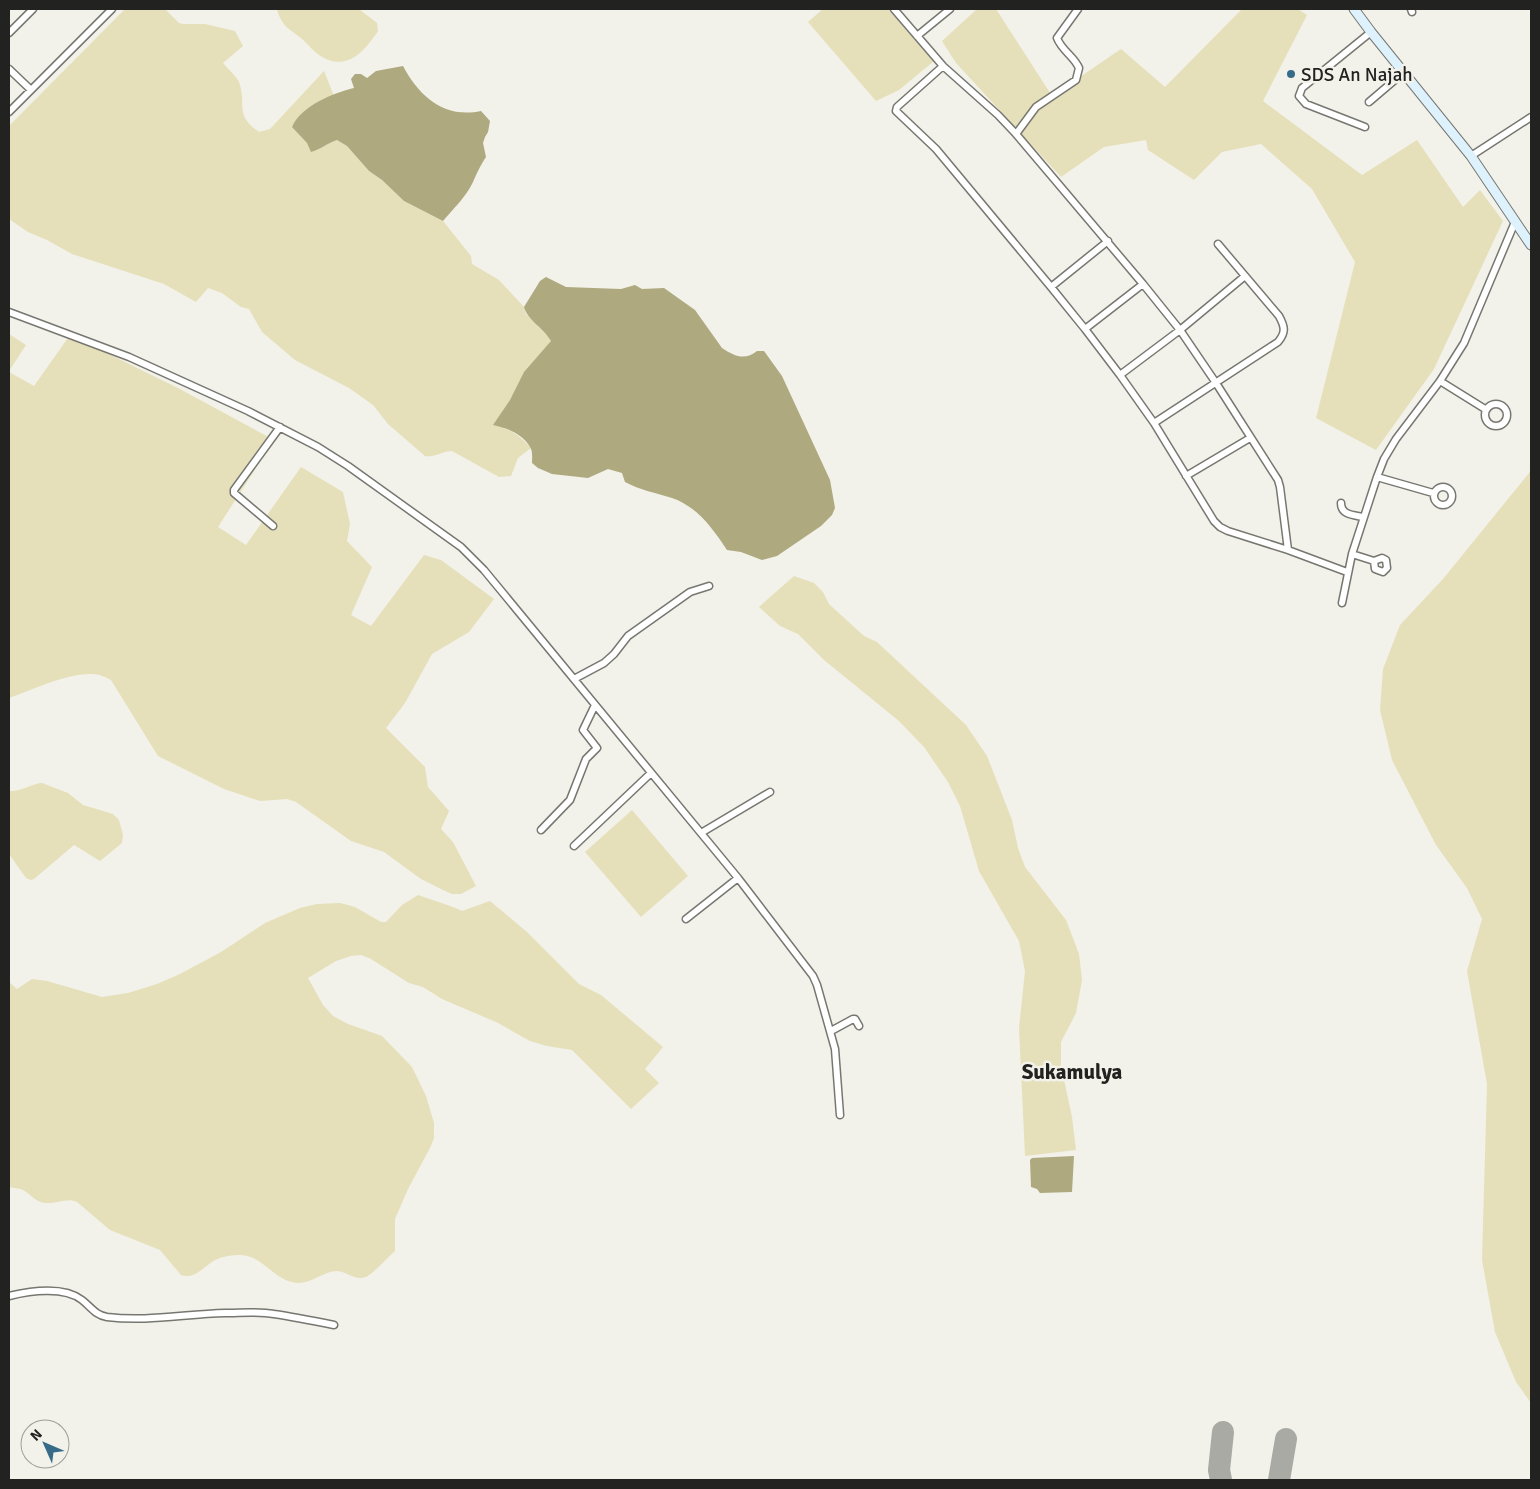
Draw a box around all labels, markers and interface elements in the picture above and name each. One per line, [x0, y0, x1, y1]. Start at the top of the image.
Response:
place label: SDS An Najah [1301, 63, 1413, 87]
marker: SDS An Najah [1285, 68, 1297, 80]
district label: Sukamulya [1022, 1059, 1123, 1085]
north arrow [20, 1419, 70, 1469]
text: N [27, 1426, 46, 1445]

